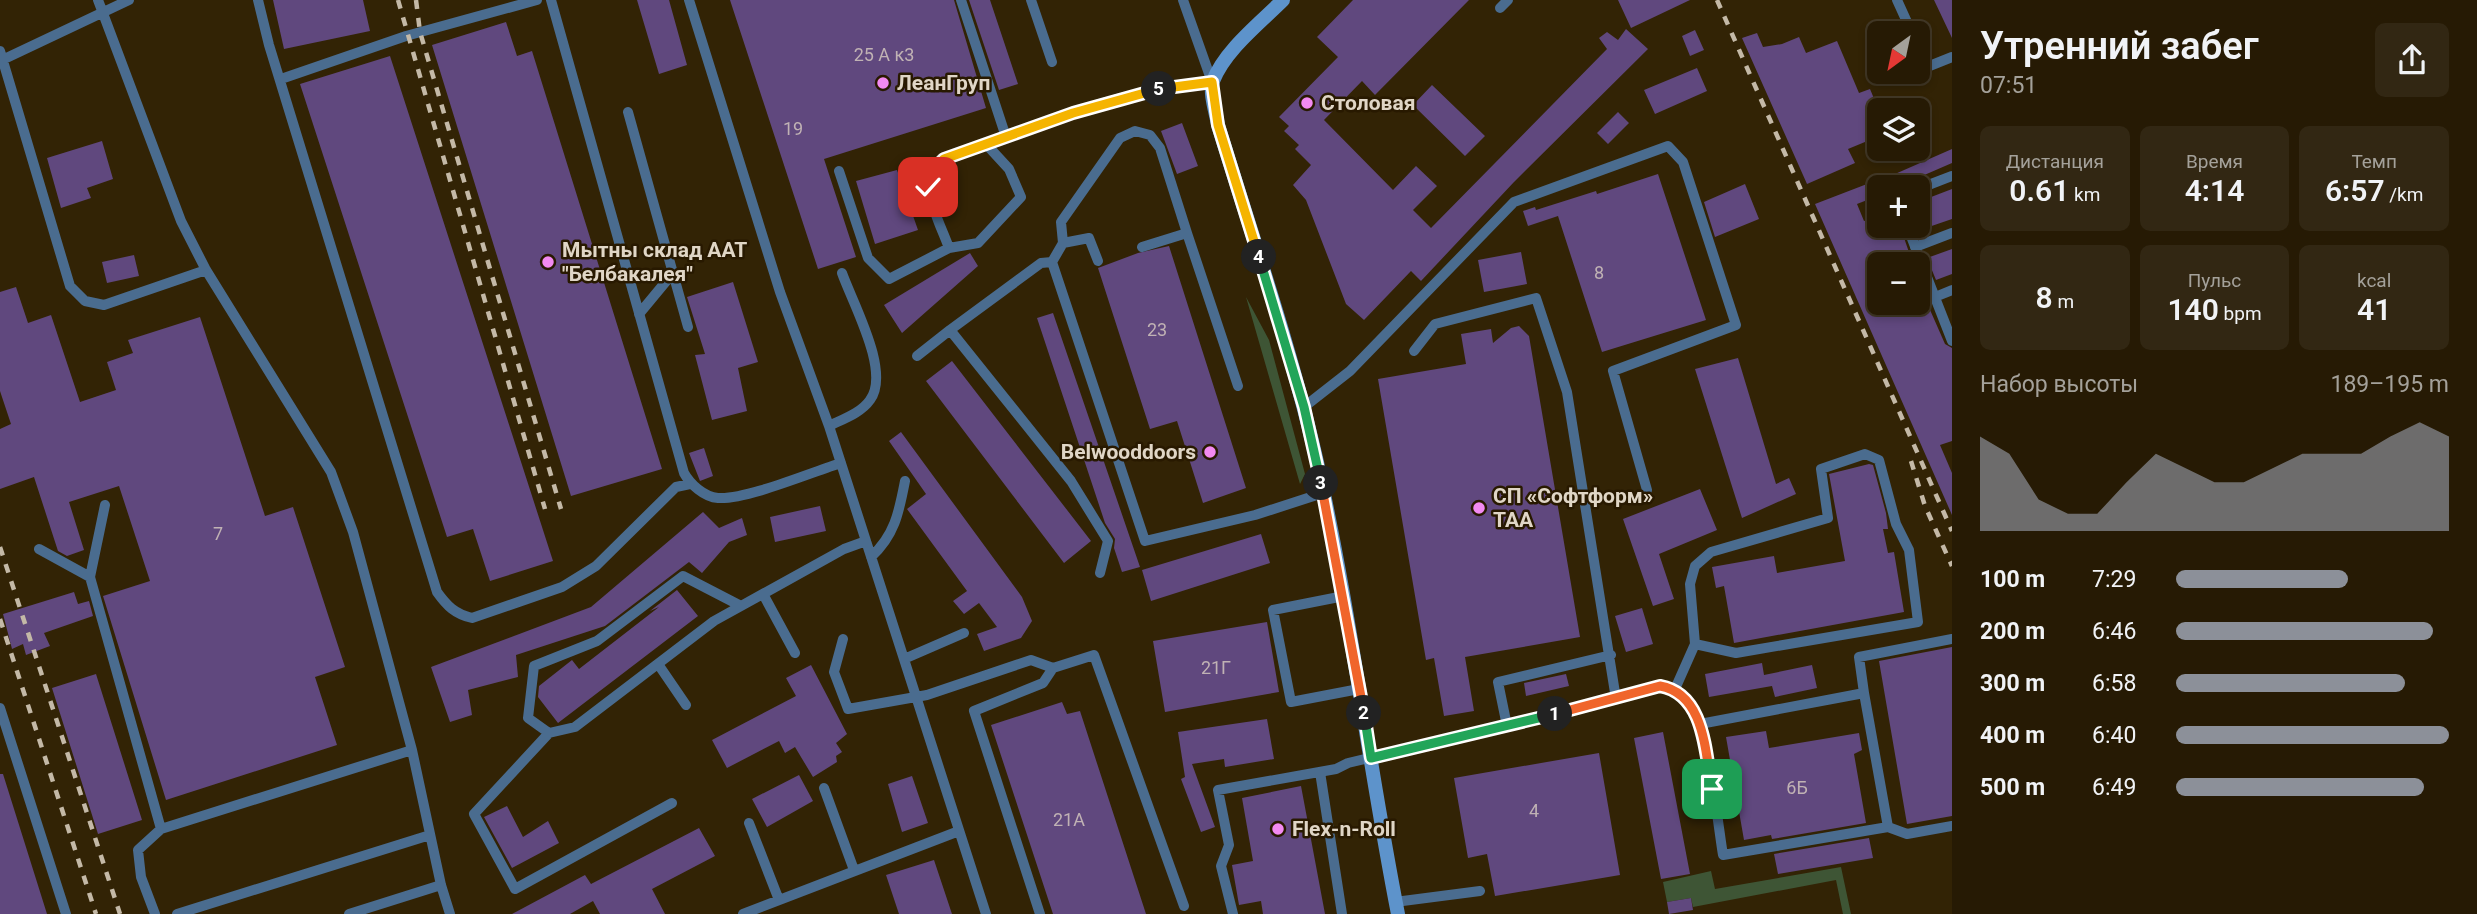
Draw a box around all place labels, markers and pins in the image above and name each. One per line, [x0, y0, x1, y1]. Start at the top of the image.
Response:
place label: ЛеанГруп [897, 71, 990, 95]
pin: 5 [1142, 72, 1176, 106]
marker: ЛеанГруп [875, 75, 891, 91]
place label: Столовая [1321, 91, 1415, 115]
marker: Столовая [1299, 95, 1315, 111]
pin [898, 157, 958, 217]
place label: Мытны склад ААТ "Белбакалея" [562, 238, 747, 286]
pin: 4 [1242, 240, 1276, 274]
marker: Мытны склад ААТ "Белбакалея" [540, 254, 556, 270]
place label: Belwooddoors [1061, 440, 1196, 464]
marker: Belwooddoors [1202, 444, 1218, 460]
pin: 3 [1304, 466, 1338, 500]
place label: СП «Софтформ» ТАА [1493, 484, 1653, 532]
marker: СП «Софтформ» ТАА [1471, 500, 1487, 516]
pin: 2 [1346, 696, 1382, 730]
pin: 1 [1538, 696, 1572, 732]
pin [1682, 759, 1742, 819]
place label: Flex-n-Roll [1292, 817, 1396, 841]
marker: Flex-n-Roll [1270, 821, 1286, 837]

